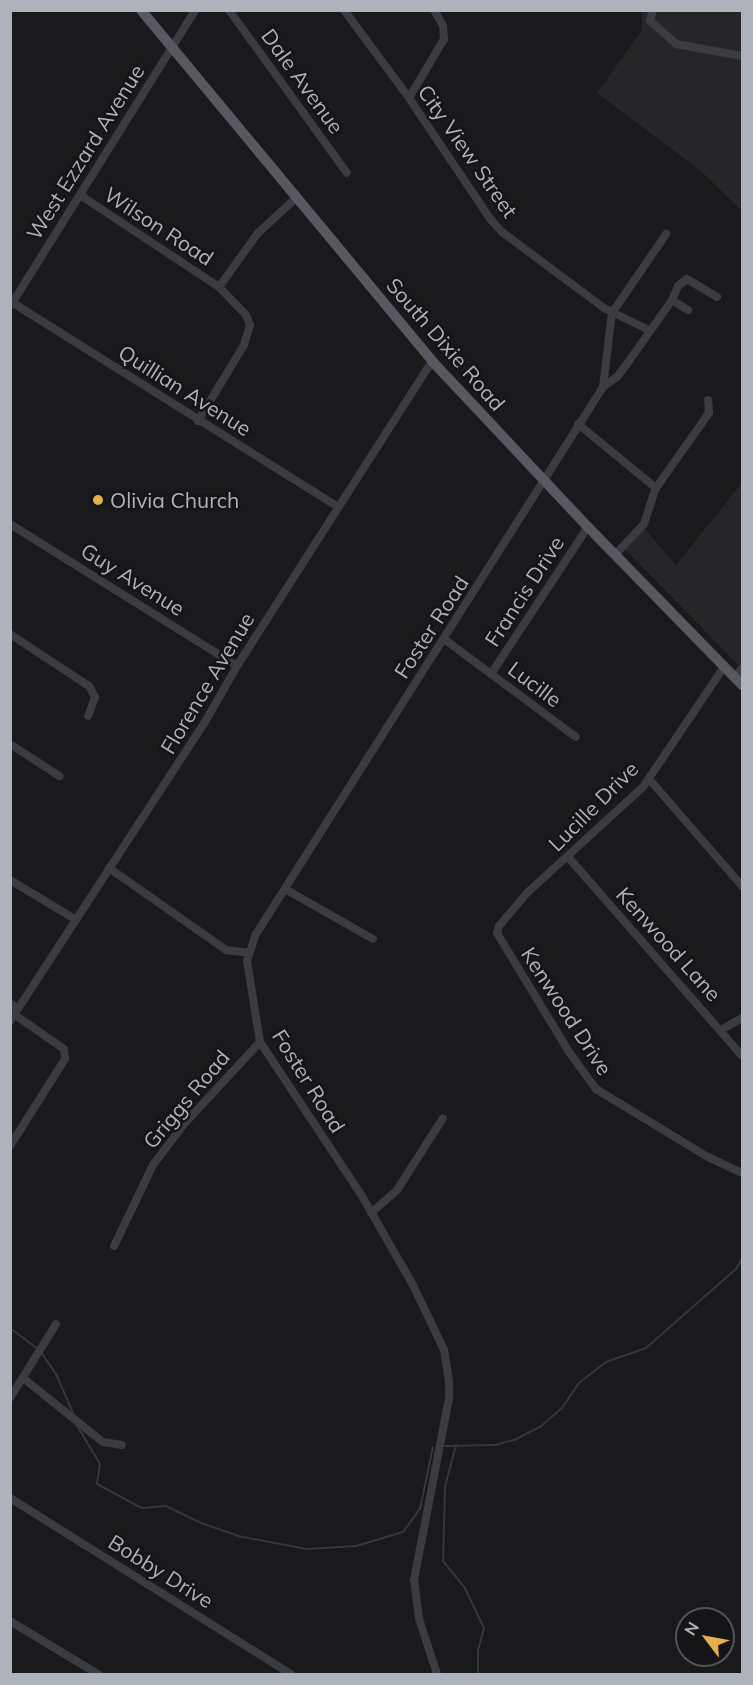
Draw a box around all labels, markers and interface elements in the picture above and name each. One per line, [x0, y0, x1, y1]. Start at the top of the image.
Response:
street label: Dale Avenue [257, 24, 349, 138]
street label: West Ezzard Avenue [21, 60, 149, 244]
street label: City View Street [413, 80, 523, 222]
street label: Wilson Road [100, 181, 218, 271]
street label: South Dixie Road [382, 272, 510, 416]
street label: Quillian Avenue [114, 339, 256, 441]
place label: Olivia Church [110, 487, 239, 513]
marker: Olivia Church [91, 493, 105, 507]
street label: Francis Drive [479, 531, 569, 651]
street label: Guy Avenue [77, 537, 189, 621]
street label: Foster Road [389, 571, 473, 683]
street label: Florence Avenue [155, 608, 259, 758]
street label: Lucille [503, 656, 567, 712]
street label: Lucille Drive [543, 756, 643, 856]
street label: Kenwood Lane [611, 882, 727, 1006]
street label: Kenwood Drive [516, 942, 618, 1080]
street label: Foster Road [267, 1025, 351, 1137]
street label: Griggs Road [138, 1045, 234, 1153]
street label: Bobby Drive [104, 1529, 218, 1613]
north arrow [675, 1607, 735, 1667]
text: N [680, 1618, 703, 1639]

